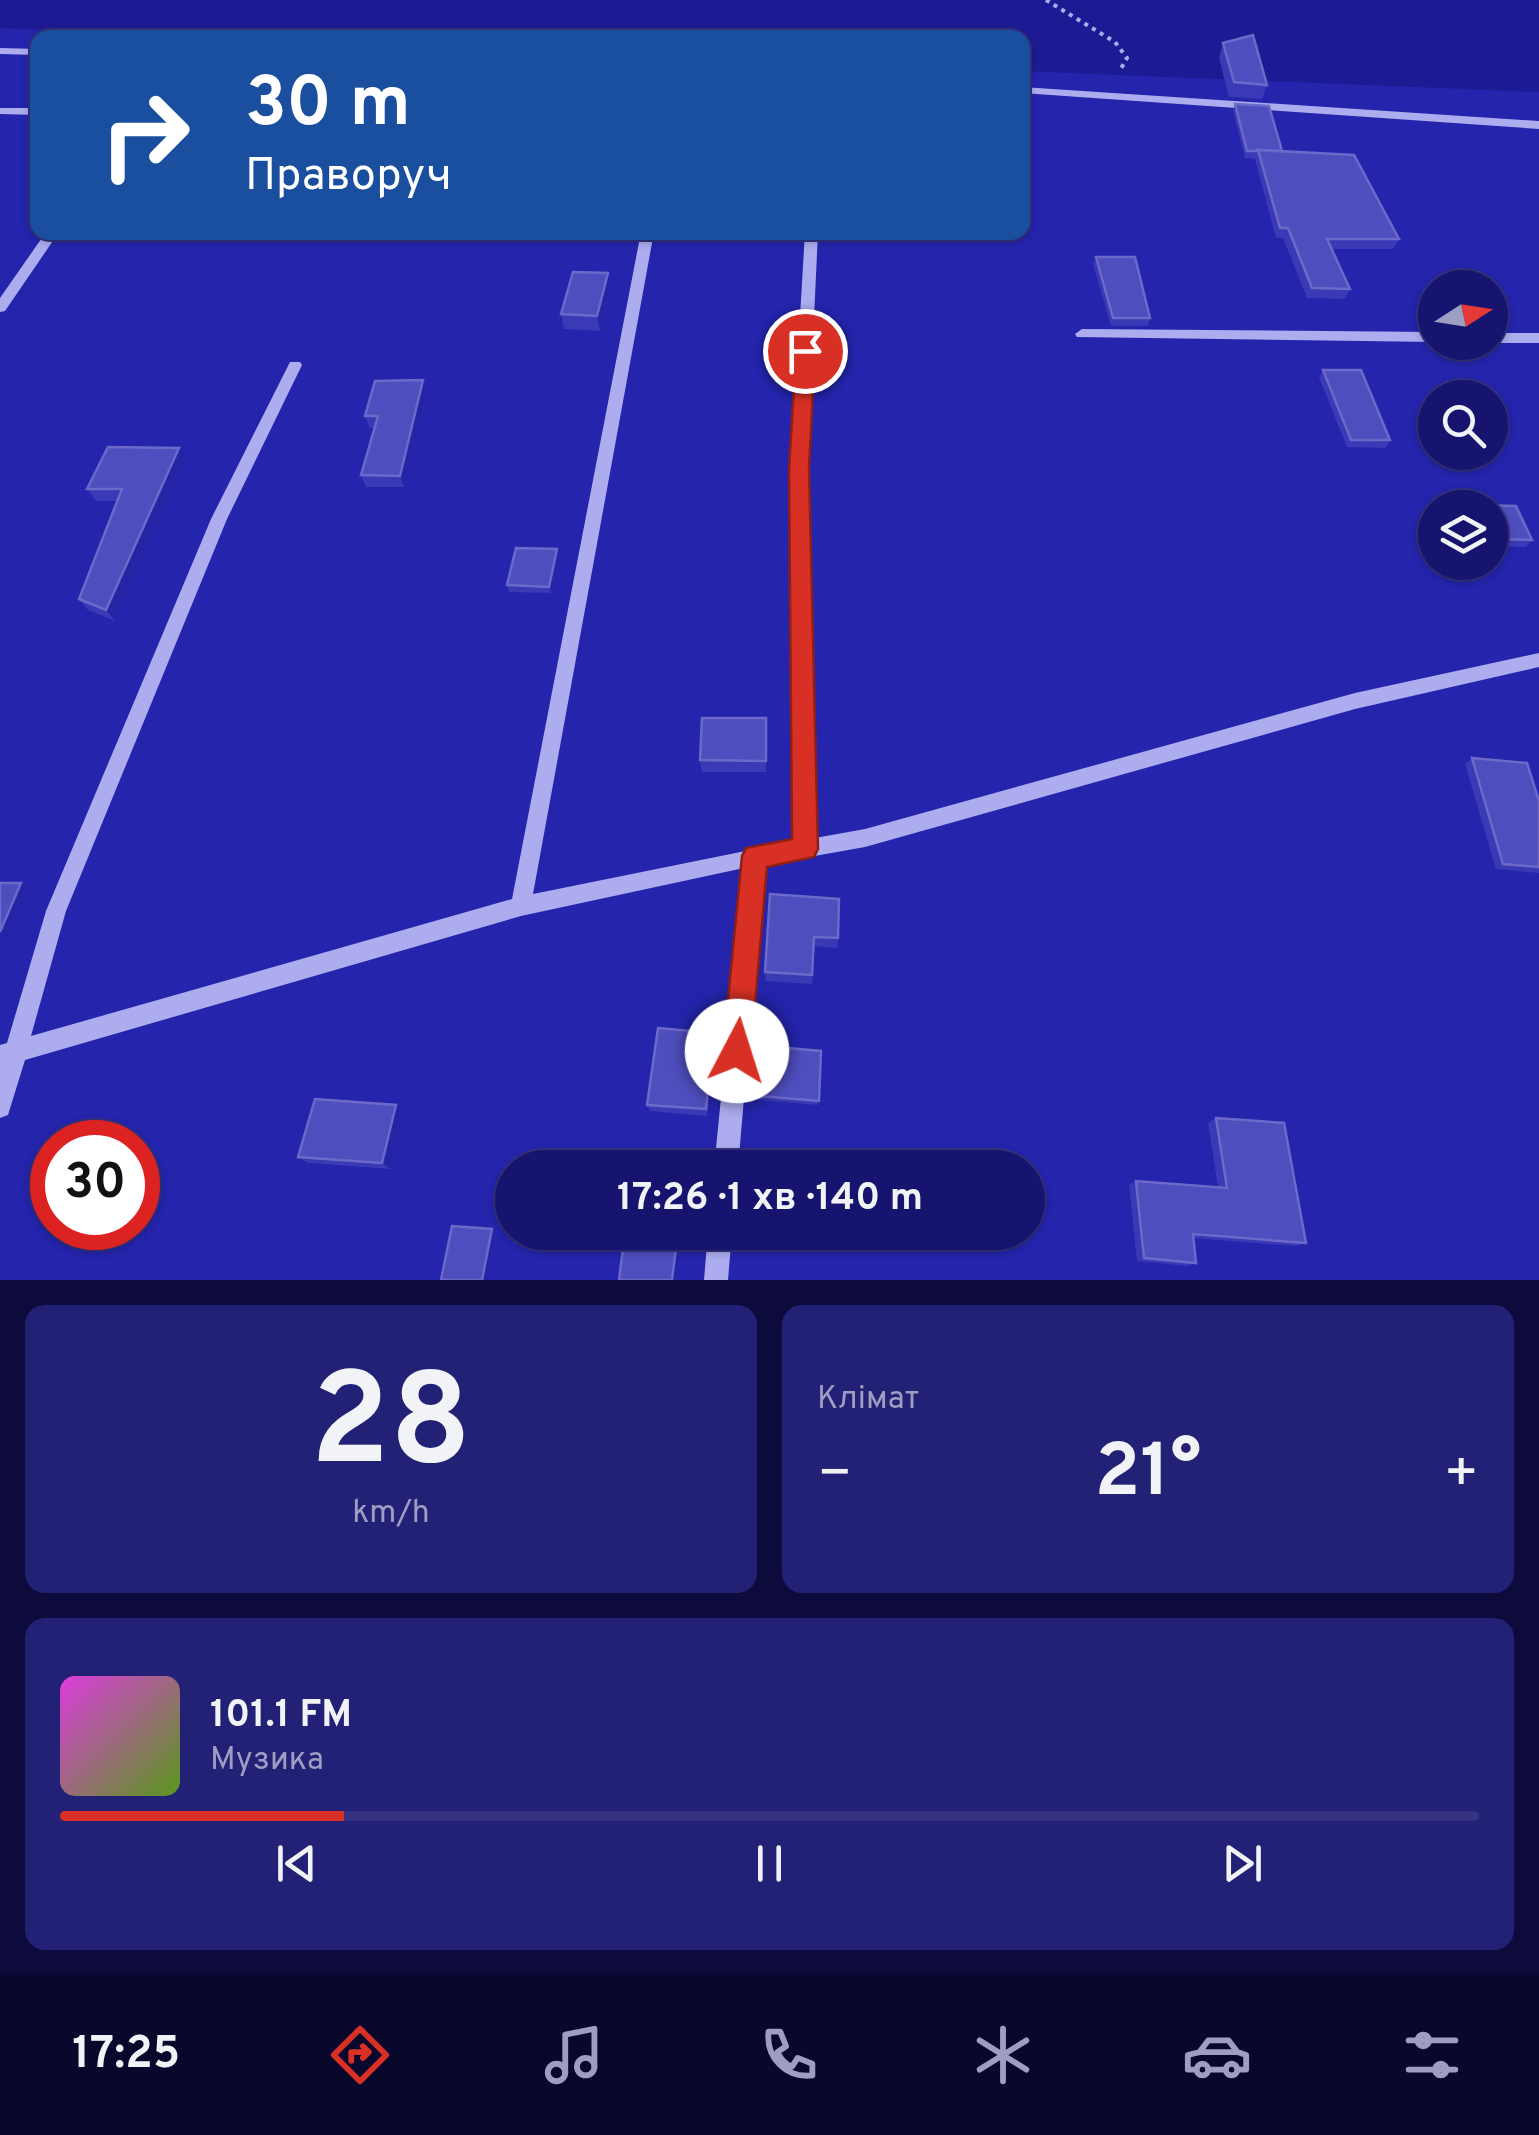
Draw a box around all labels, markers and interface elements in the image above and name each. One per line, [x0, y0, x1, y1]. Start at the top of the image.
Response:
text: 30 m [245, 62, 411, 151]
icon: right [80, 70, 210, 200]
text: Праворуч [245, 149, 452, 206]
north arrow [1418, 270, 1508, 360]
map controls [1418, 270, 1508, 580]
pin [763, 309, 848, 394]
icon: arrive [778, 324, 833, 379]
button: search [1418, 380, 1508, 470]
button: layers [1418, 490, 1508, 580]
position arrow [685, 999, 789, 1103]
speed limit sign: 30 [30, 1120, 160, 1250]
text: 17:26 · 1 хв · 140 m [617, 1175, 923, 1224]
text: 28 [310, 1346, 472, 1511]
text: Клімат [817, 1380, 919, 1420]
text: 21° [1094, 1428, 1202, 1523]
text: − [817, 1441, 852, 1511]
text: + [1444, 1441, 1479, 1511]
text: km/h [352, 1494, 430, 1534]
text: 101.1 FM [210, 1692, 352, 1741]
text: Музика [210, 1741, 324, 1781]
icon: previous [269, 1836, 324, 1891]
icon: pause [742, 1836, 797, 1891]
icon: next [1215, 1836, 1270, 1891]
icon: directions [325, 2020, 395, 2090]
icon: music [539, 2020, 609, 2090]
icon: phone [754, 2020, 824, 2090]
icon: climate [968, 2020, 1038, 2090]
icon: car [1182, 2020, 1252, 2090]
icon: filters [1397, 2020, 1467, 2090]
text: 17:25 [72, 2027, 180, 2084]

